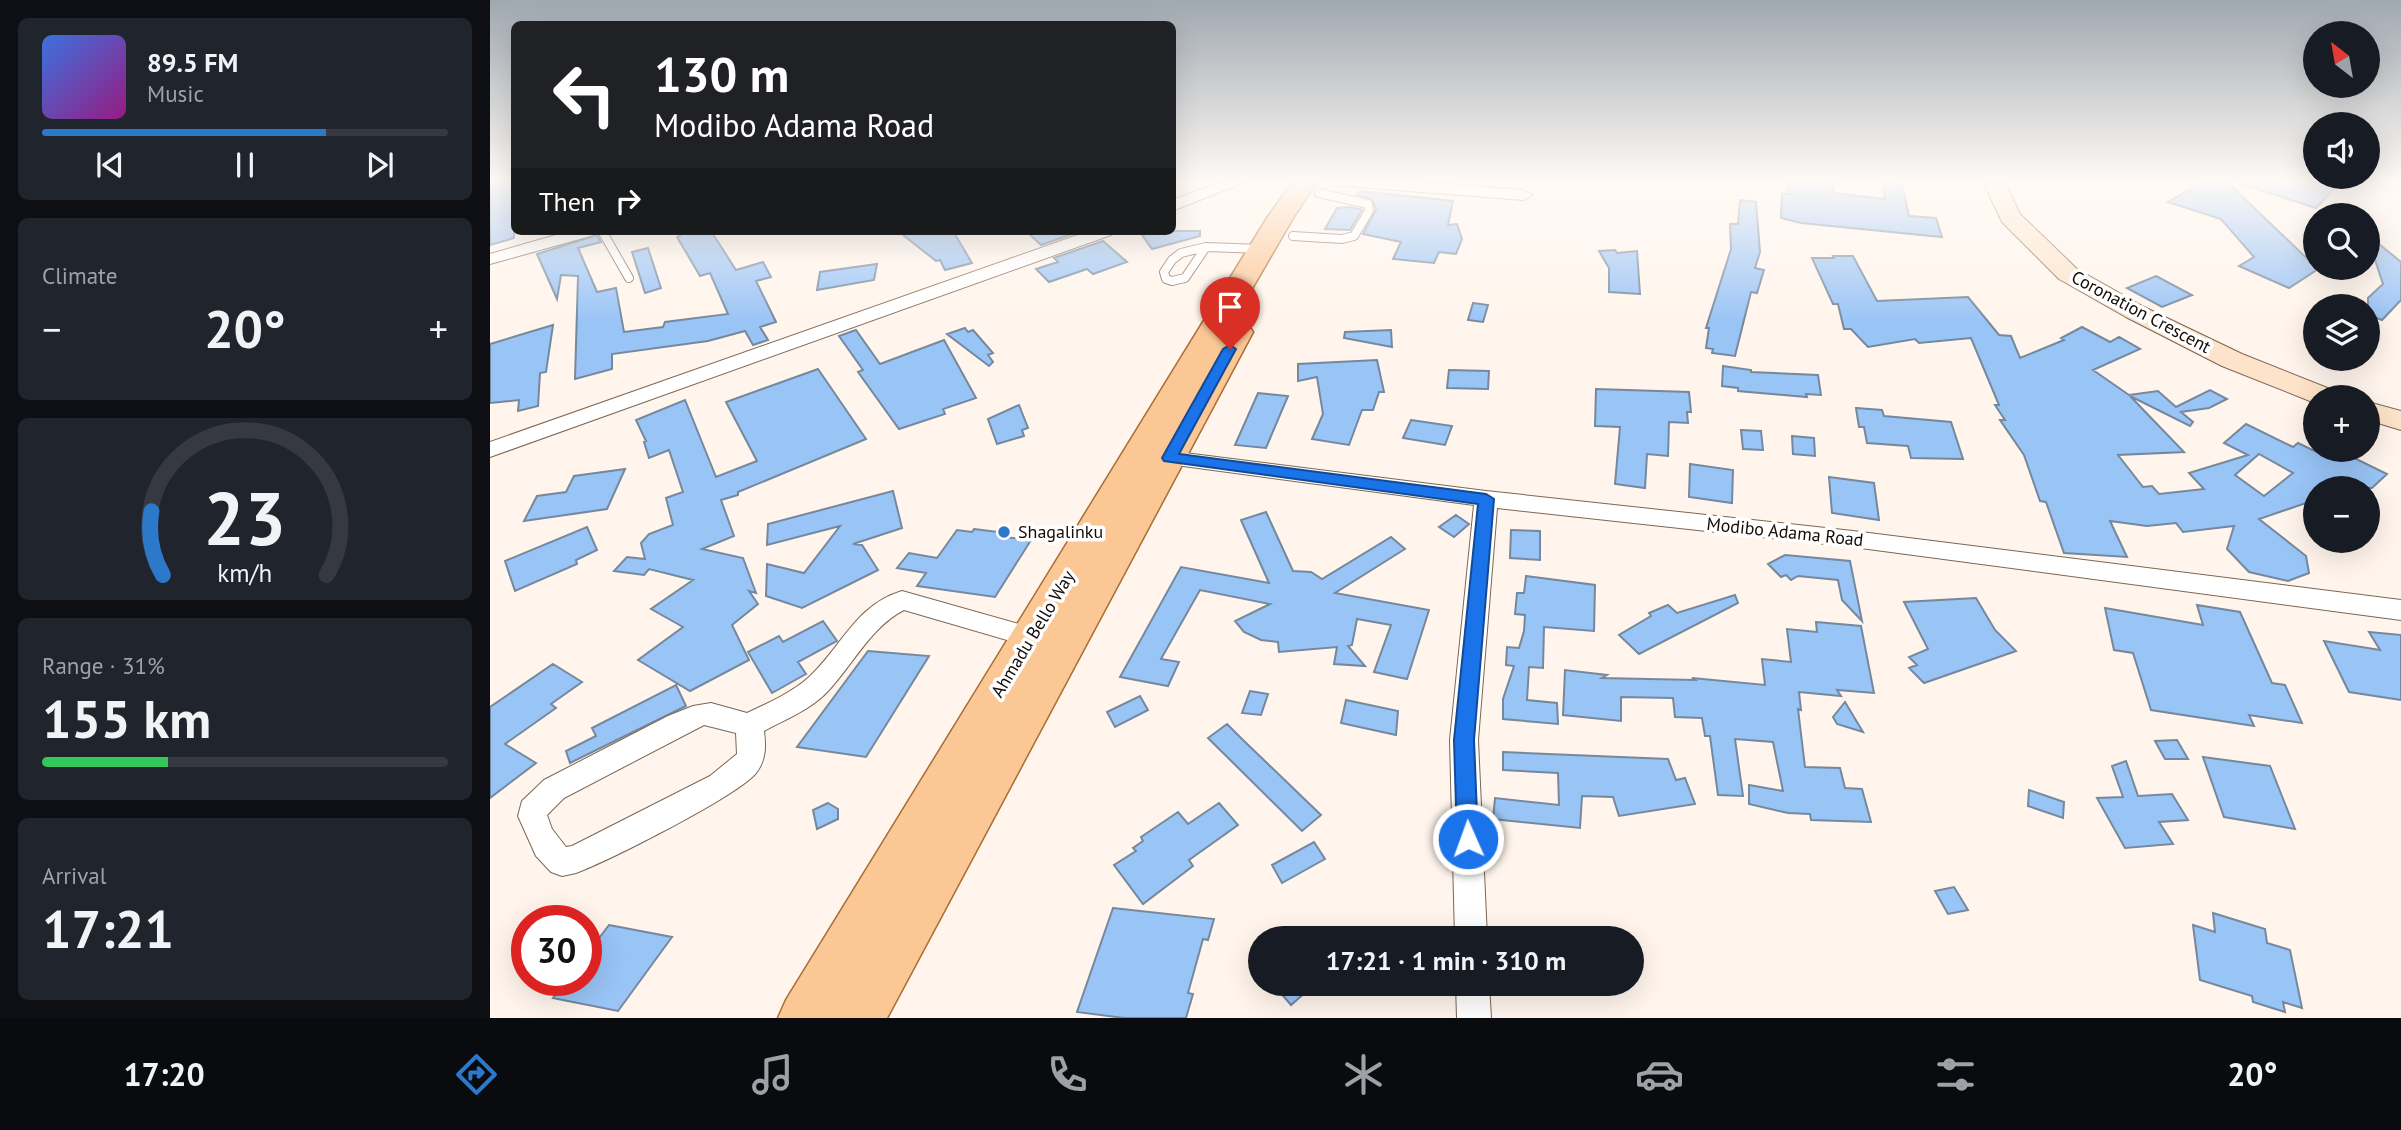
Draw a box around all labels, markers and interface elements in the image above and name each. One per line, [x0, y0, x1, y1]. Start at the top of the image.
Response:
north arrow [2303, 21, 2380, 98]
map controls [2303, 21, 2380, 553]
text: 130 m [654, 42, 789, 106]
text: 89.5 FM [147, 46, 238, 79]
icon: left [539, 49, 630, 140]
text: Music [147, 79, 204, 108]
text: Modibo Adama Road [654, 104, 934, 146]
button: sound [2303, 112, 2380, 189]
icon: previous [91, 146, 129, 184]
icon: pause [226, 146, 264, 184]
icon: next [361, 146, 399, 184]
icon: right [609, 182, 647, 220]
text: Then [539, 185, 595, 218]
button: search [2303, 203, 2380, 280]
text: Climate [42, 261, 117, 290]
street label: Coronation Crescent [2068, 265, 2215, 358]
pin [1200, 277, 1260, 349]
icon: arrive [1211, 288, 1249, 326]
button: layers [2303, 294, 2380, 371]
text: 20° [204, 295, 286, 362]
text: − [42, 304, 61, 353]
text: + [429, 304, 448, 353]
button: + [2303, 385, 2380, 462]
text: 23 [204, 471, 286, 565]
button: − [2303, 476, 2380, 553]
street label: Modibo Adama Road [1705, 512, 1865, 551]
place label: Shagalinku [1018, 520, 1103, 543]
marker: Shagalinku [996, 524, 1012, 540]
text: km/h [218, 557, 272, 589]
street label: Ahmadu Bello Way [986, 566, 1080, 701]
text: Range · 31% [42, 651, 165, 680]
text: 155 km [42, 685, 211, 752]
position arrow [1431, 802, 1505, 876]
text: Arrival [42, 861, 106, 890]
text: 17:21 [42, 895, 174, 962]
speed limit sign: 30 [511, 905, 602, 996]
text: 17:21 · 1 min · 310 m [1326, 944, 1566, 977]
icon: directions [452, 1050, 501, 1099]
icon: music [748, 1050, 797, 1099]
icon: phone [1043, 1050, 1092, 1099]
icon: climate [1339, 1050, 1388, 1099]
icon: car [1635, 1050, 1684, 1099]
icon: filters [1931, 1050, 1980, 1099]
text: 17:20 [123, 1053, 205, 1095]
text: 20° [2227, 1053, 2278, 1095]

